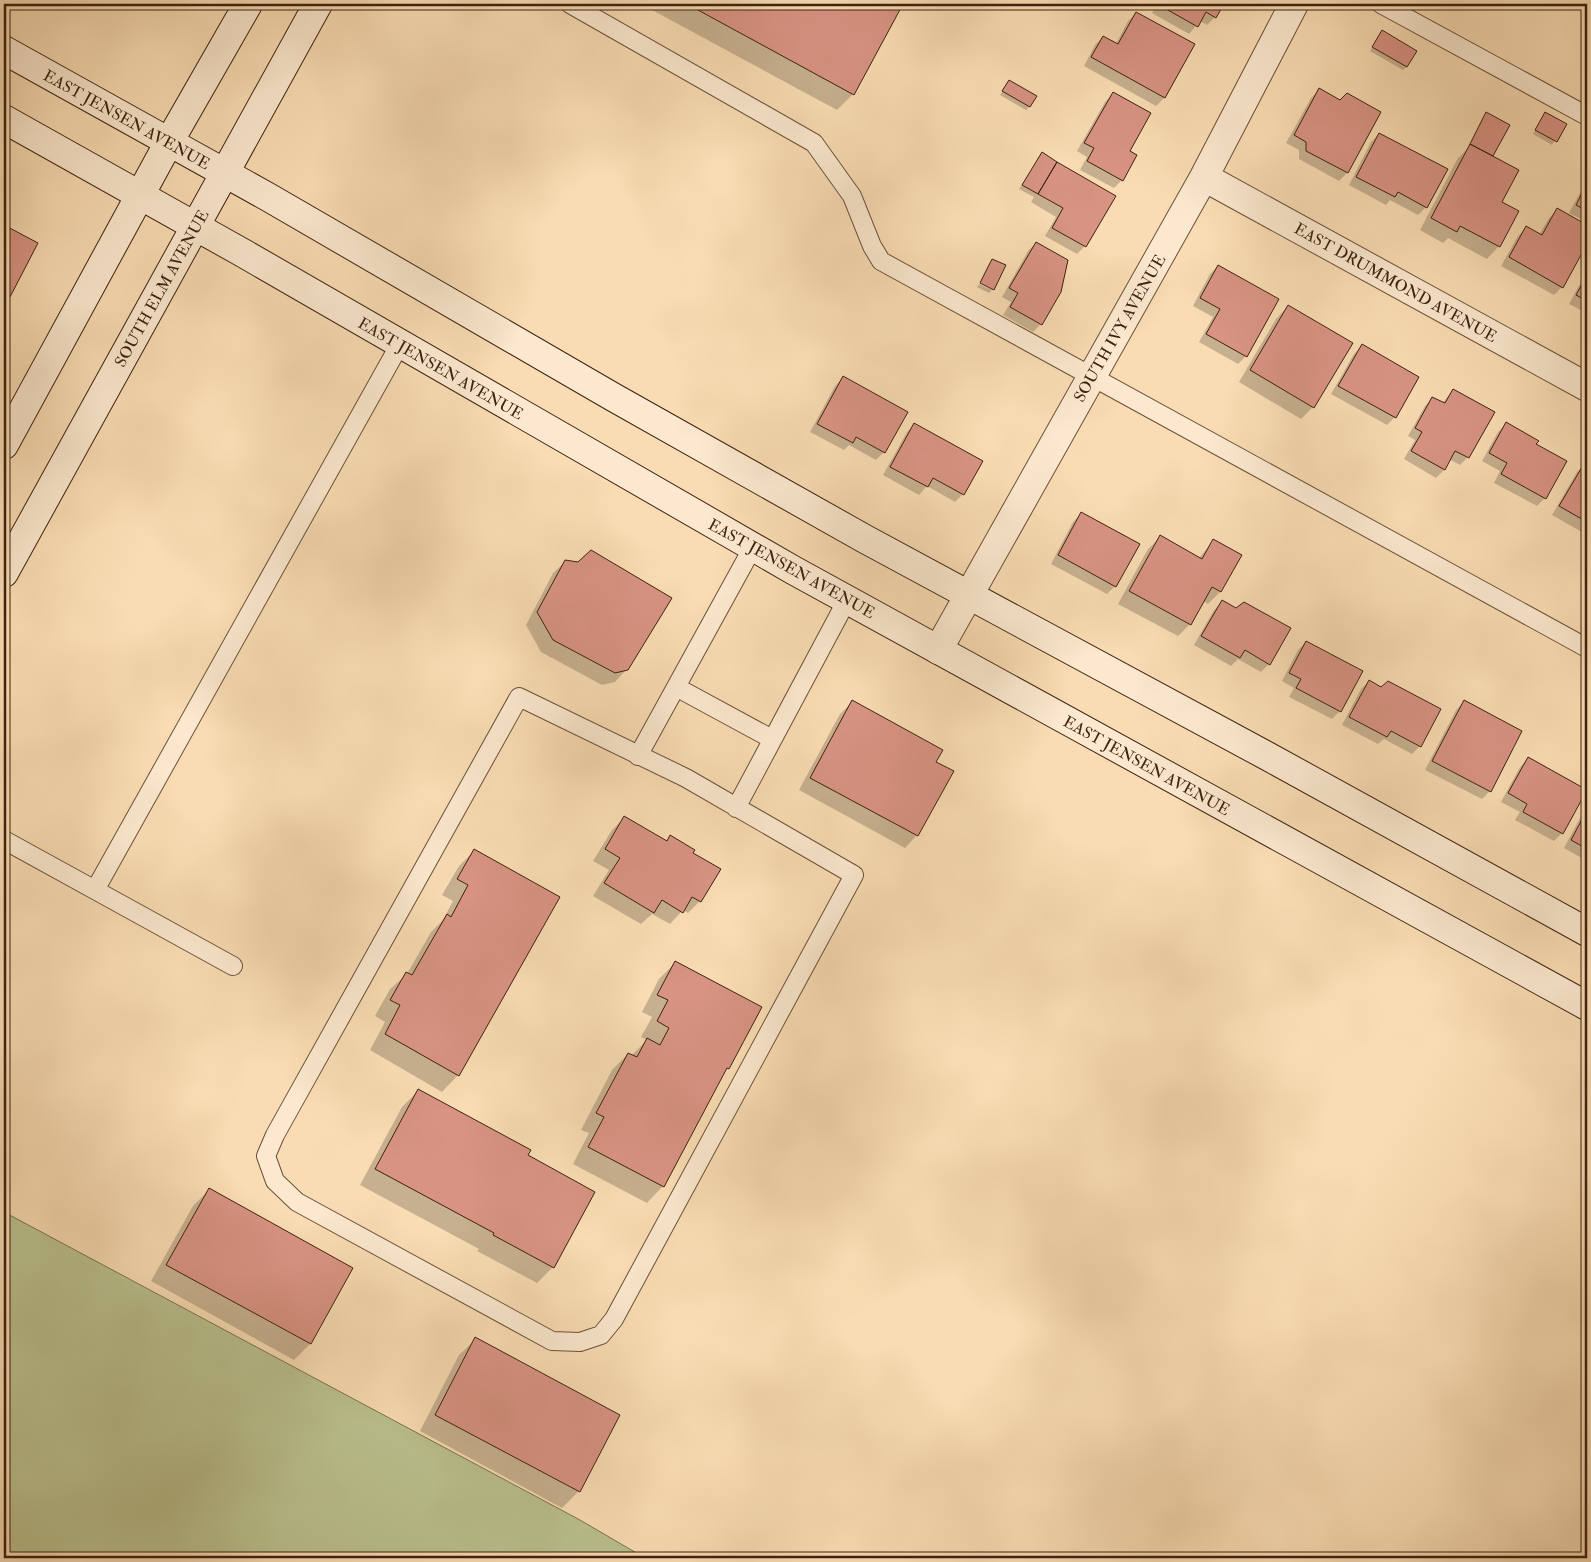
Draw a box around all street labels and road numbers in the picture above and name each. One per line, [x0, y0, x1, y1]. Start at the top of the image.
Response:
street label: EAST JENSEN AVENUE [39, 66, 213, 175]
street label: SOUTH ELM AVENUE [110, 206, 213, 371]
street label: EAST DRUMMOND AVENUE [1291, 219, 1500, 347]
street label: SOUTH IVY AVENUE [1069, 251, 1170, 406]
street label: EAST JENSEN AVENUE [354, 313, 527, 425]
street label: EAST JENSEN AVENUE [704, 515, 878, 624]
street label: EAST JENSEN AVENUE [1059, 712, 1233, 821]

